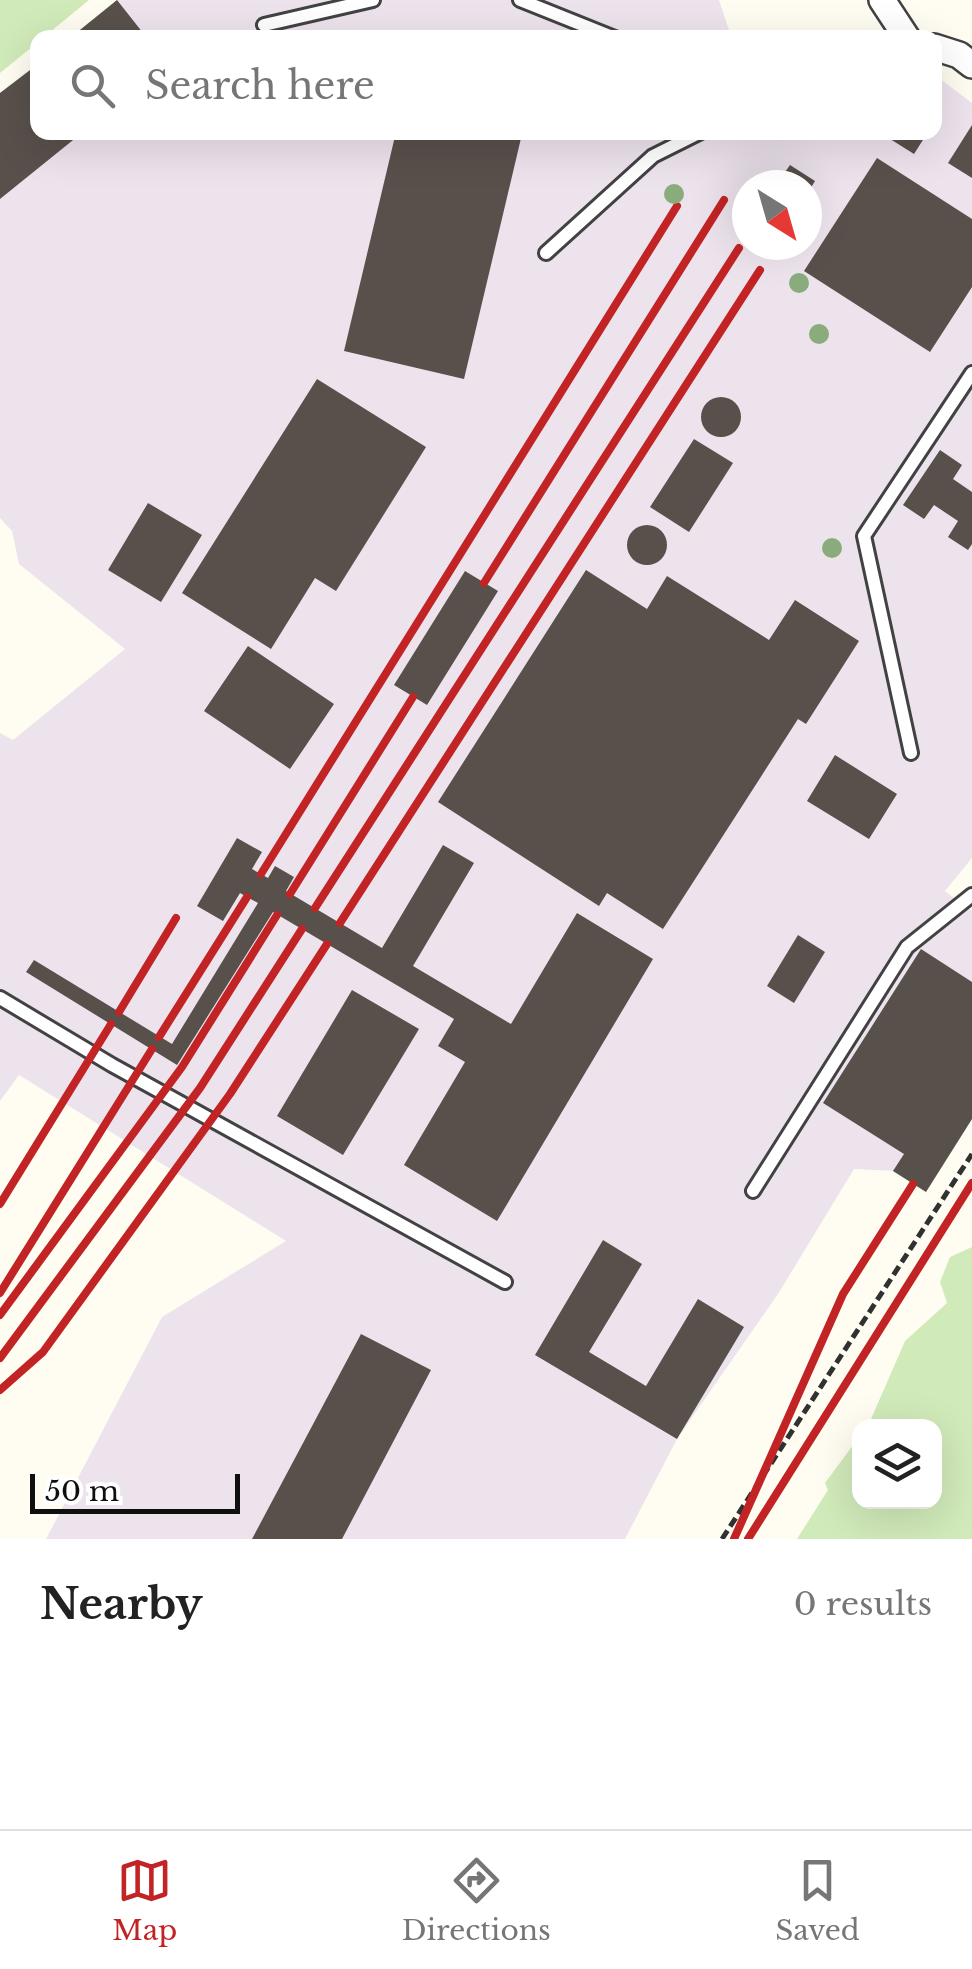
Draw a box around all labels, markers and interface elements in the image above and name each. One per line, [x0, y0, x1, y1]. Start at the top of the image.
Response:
search box [30, 30, 942, 140]
icon: search [65, 58, 120, 113]
text: Search here [145, 62, 375, 109]
north arrow [732, 170, 822, 260]
map controls [852, 1419, 942, 1509]
button: layers [852, 1419, 942, 1509]
scale bar [30, 1469, 240, 1514]
text: 50 m [45, 1474, 119, 1509]
text: Nearby [40, 1578, 203, 1630]
text: 0 results [794, 1584, 932, 1624]
tab: Map [112, 1853, 177, 1948]
tab: Directions [402, 1853, 551, 1948]
tab: Saved [775, 1853, 860, 1948]

